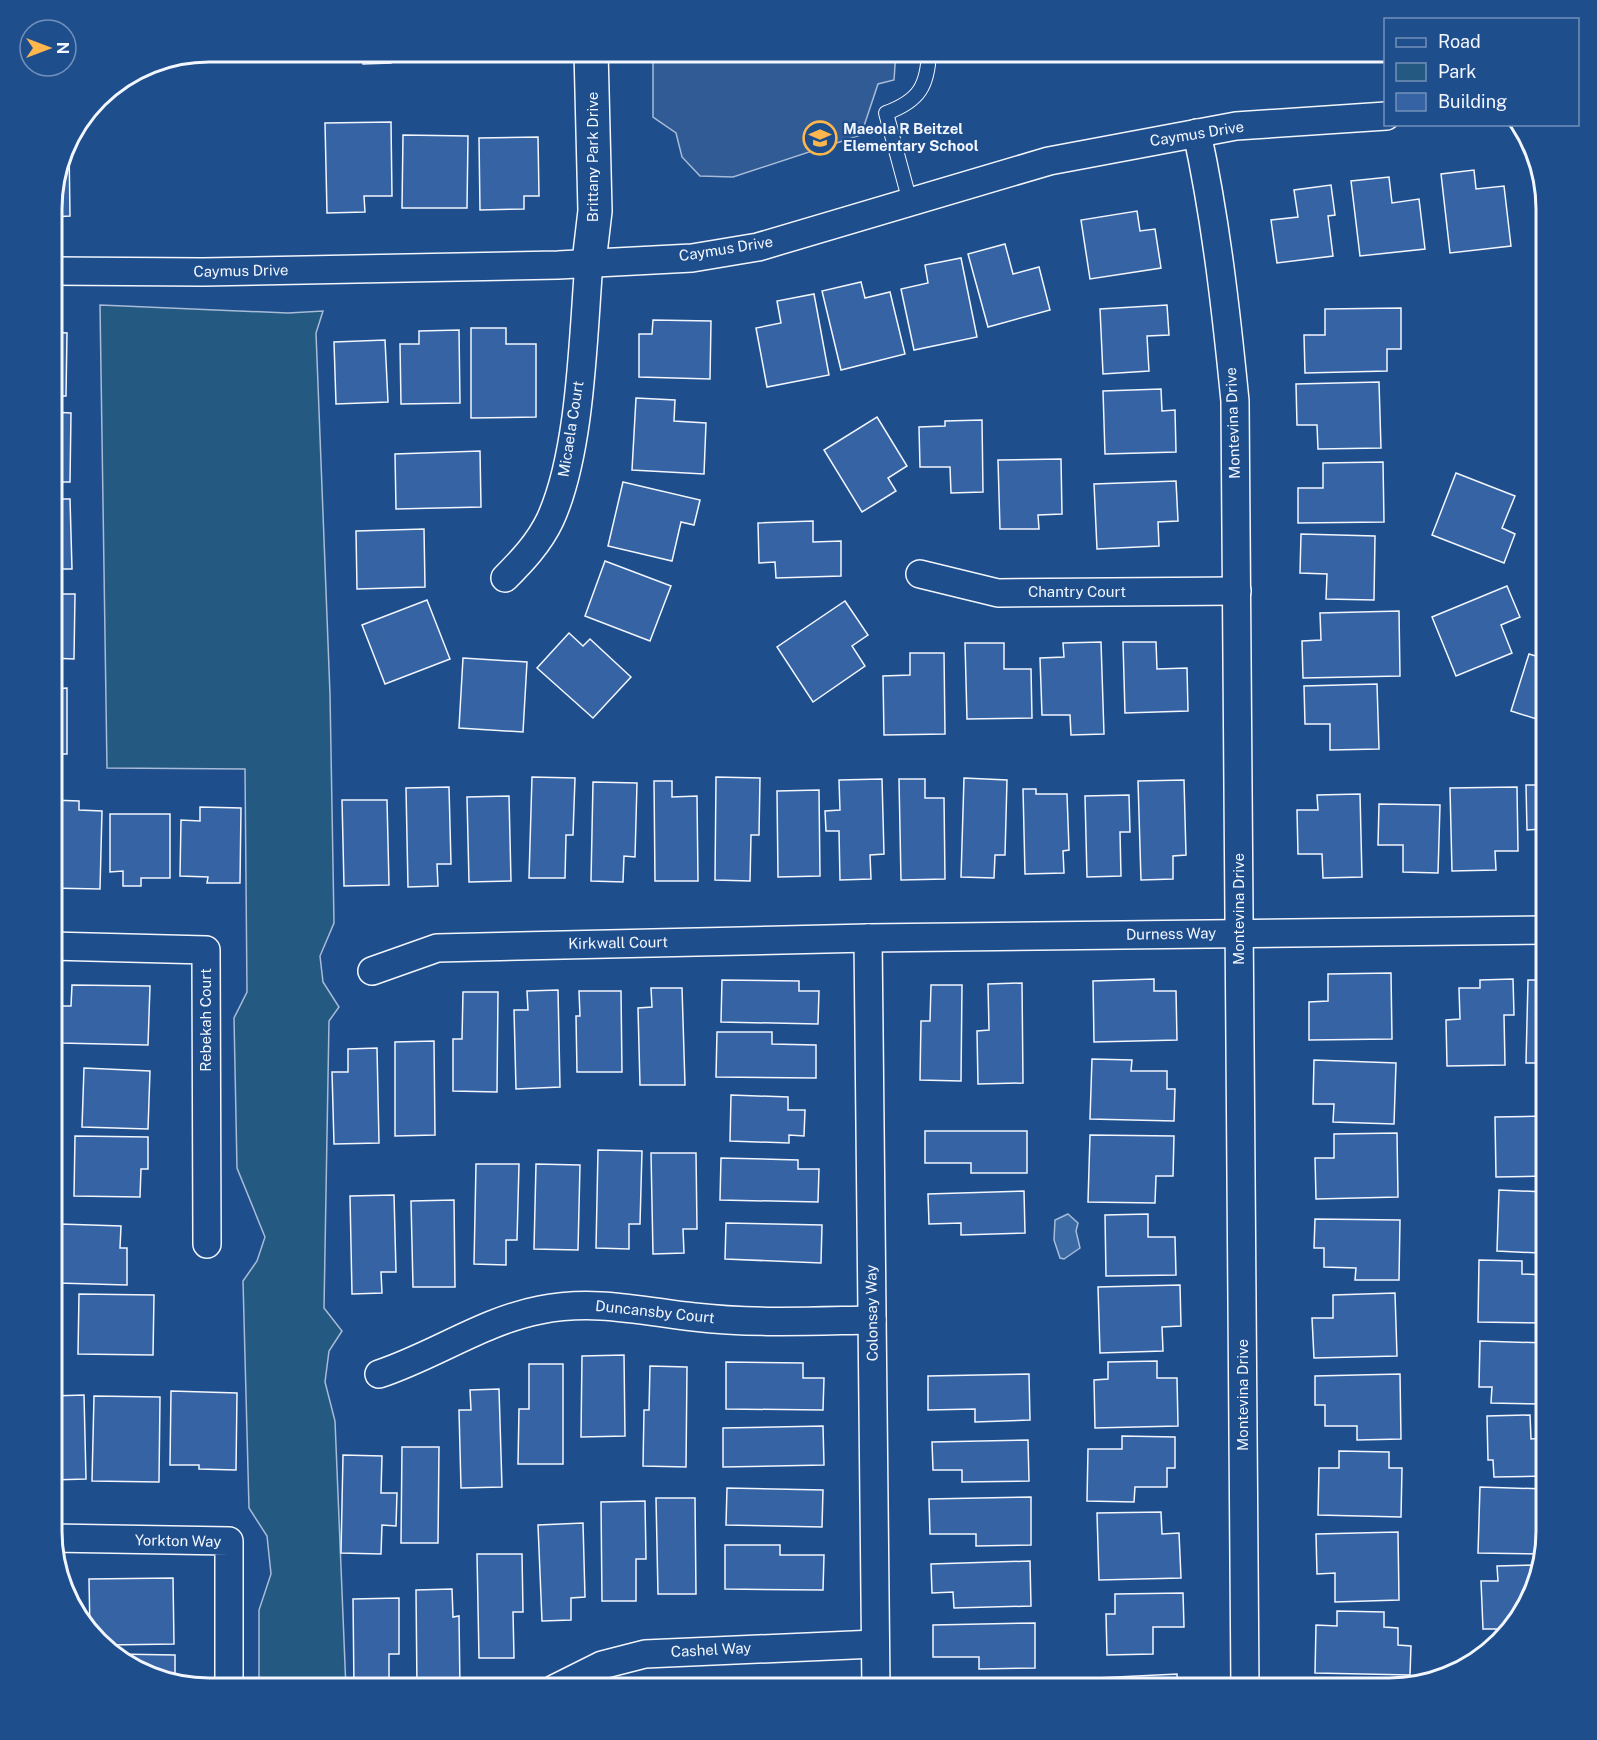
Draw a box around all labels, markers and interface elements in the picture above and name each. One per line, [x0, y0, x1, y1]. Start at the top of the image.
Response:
north arrow [18, 18, 78, 78]
legend [1384, 18, 1579, 126]
text: Road [1438, 31, 1481, 52]
text: N [53, 42, 72, 54]
text: Park [1438, 61, 1476, 82]
text: Building [1438, 91, 1507, 112]
street label: Brittany Park Drive [584, 92, 601, 222]
street label: Caymus Drive [1149, 118, 1245, 149]
school or university icon: Maeola R Beitzel Elementary School [802, 120, 838, 156]
place label: Maeola R Beitzel Elementary School [843, 120, 979, 154]
street label: Caymus Drive [678, 233, 774, 264]
street label: Caymus Drive [193, 261, 289, 280]
street label: Montevina Drive [1222, 367, 1243, 479]
street label: Micaela Court [554, 379, 587, 478]
street label: Chantry Court [1028, 583, 1126, 600]
street label: Montevina Drive [1230, 853, 1247, 965]
street label: Durness Way [1126, 924, 1216, 943]
street label: Kirkwall Court [568, 933, 668, 952]
street label: Rebekah Court [197, 968, 214, 1072]
street label: Colonsay Way [862, 1265, 881, 1361]
street label: Duncansby Court [595, 1297, 716, 1326]
street label: Montevina Drive [1234, 1339, 1251, 1451]
street label: Yorkton Way [135, 1531, 221, 1550]
street label: Cashel Way [670, 1639, 752, 1660]

